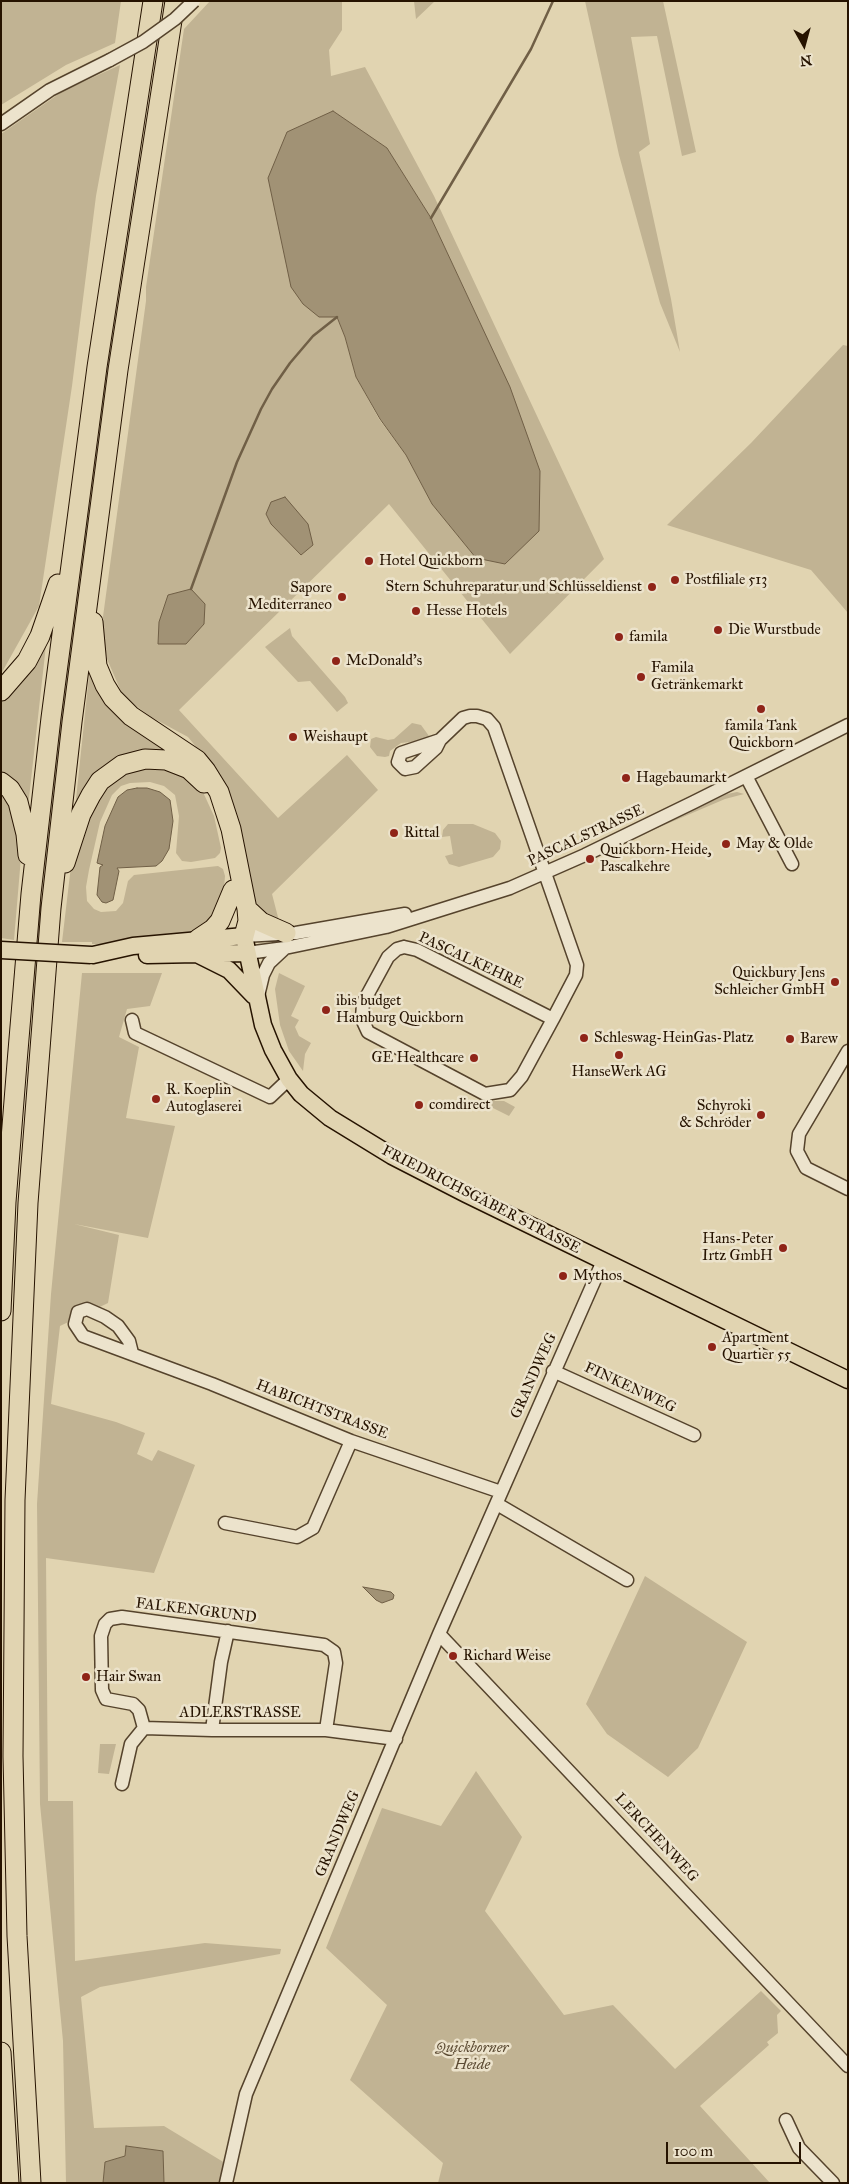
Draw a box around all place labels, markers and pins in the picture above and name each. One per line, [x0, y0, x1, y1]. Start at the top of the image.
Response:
place label: Hotel Quickborn [379, 552, 483, 570]
marker: Hotel Quickborn [363, 555, 375, 567]
place label: Postfiliale 513 [685, 571, 767, 589]
marker: Postfiliale 513 [669, 574, 681, 586]
place label: Stern Schuhreparatur und Schlüsseldienst [386, 578, 642, 596]
place label: Sapore Mediterraneo [248, 579, 332, 614]
marker: Stern Schuhreparatur und Schlüsseldienst [646, 581, 658, 593]
marker: Sapore Mediterraneo [336, 591, 348, 603]
place label: Hesse Hotels [426, 602, 507, 620]
marker: Hesse Hotels [410, 605, 422, 617]
place label: Die Wurstbude [728, 621, 821, 639]
marker: Die Wurstbude [712, 624, 724, 636]
place label: famila [629, 628, 668, 646]
marker: famila [613, 631, 625, 643]
place label: McDonald's [346, 652, 422, 670]
marker: McDonald's [330, 655, 342, 667]
place label: Famila Getränkemarkt [651, 659, 743, 694]
marker: Famila Getränkemarkt [635, 671, 647, 683]
marker: famila Tank Quickborn [755, 703, 767, 715]
place label: famila Tank Quickborn [725, 717, 797, 752]
place label: Weishaupt [303, 728, 368, 746]
marker: Weishaupt [287, 731, 299, 743]
place label: Hagebaumarkt [636, 769, 727, 787]
marker: Hagebaumarkt [620, 772, 632, 784]
place label: Rittal [404, 824, 440, 842]
marker: Rittal [388, 827, 400, 839]
place label: May & Olde [736, 835, 813, 853]
marker: May & Olde [720, 838, 732, 850]
place label: Quickborn-Heide, Pascalkehre [600, 841, 712, 876]
marker: Quickborn-Heide, Pascalkehre [584, 853, 596, 865]
place label: Quickbury Jens Schleicher GmbH [714, 964, 825, 999]
marker: Quickbury Jens Schleicher GmbH [829, 976, 841, 988]
place label: ibis budget Hamburg Quickborn [336, 992, 464, 1027]
marker: ibis budget Hamburg Quickborn [320, 1004, 332, 1016]
place label: Schleswag-HeinGas-Platz [594, 1029, 754, 1047]
place label: Barew [800, 1030, 838, 1048]
marker: Schleswag-HeinGas-Platz [578, 1032, 590, 1044]
marker: Barew [784, 1033, 796, 1045]
place label: GE Healthcare [372, 1049, 464, 1067]
marker: HanseWerk AG [613, 1049, 625, 1061]
marker: GE Healthcare [468, 1052, 480, 1064]
place label: HanseWerk AG [572, 1063, 666, 1081]
place label: R. Koeplin Autoglaserei [166, 1081, 242, 1116]
marker: R. Koeplin Autoglaserei [150, 1093, 162, 1105]
place label: comdirect [429, 1096, 491, 1114]
place label: Schyroki & Schröder [679, 1097, 751, 1132]
marker: comdirect [413, 1099, 425, 1111]
marker: Schyroki & Schröder [755, 1109, 767, 1121]
place label: Hans-Peter Irtz GmbH [702, 1230, 773, 1265]
marker: Hans-Peter Irtz GmbH [777, 1242, 789, 1254]
place label: Mythos [573, 1267, 622, 1285]
marker: Mythos [557, 1270, 569, 1282]
place label: Apartment Quartier 55 [722, 1329, 791, 1364]
marker: Apartment Quartier 55 [706, 1341, 718, 1353]
place label: Richard Weise [463, 1647, 551, 1665]
marker: Richard Weise [447, 1650, 459, 1662]
place label: Hair Swan [96, 1668, 161, 1686]
marker: Hair Swan [80, 1671, 92, 1683]

